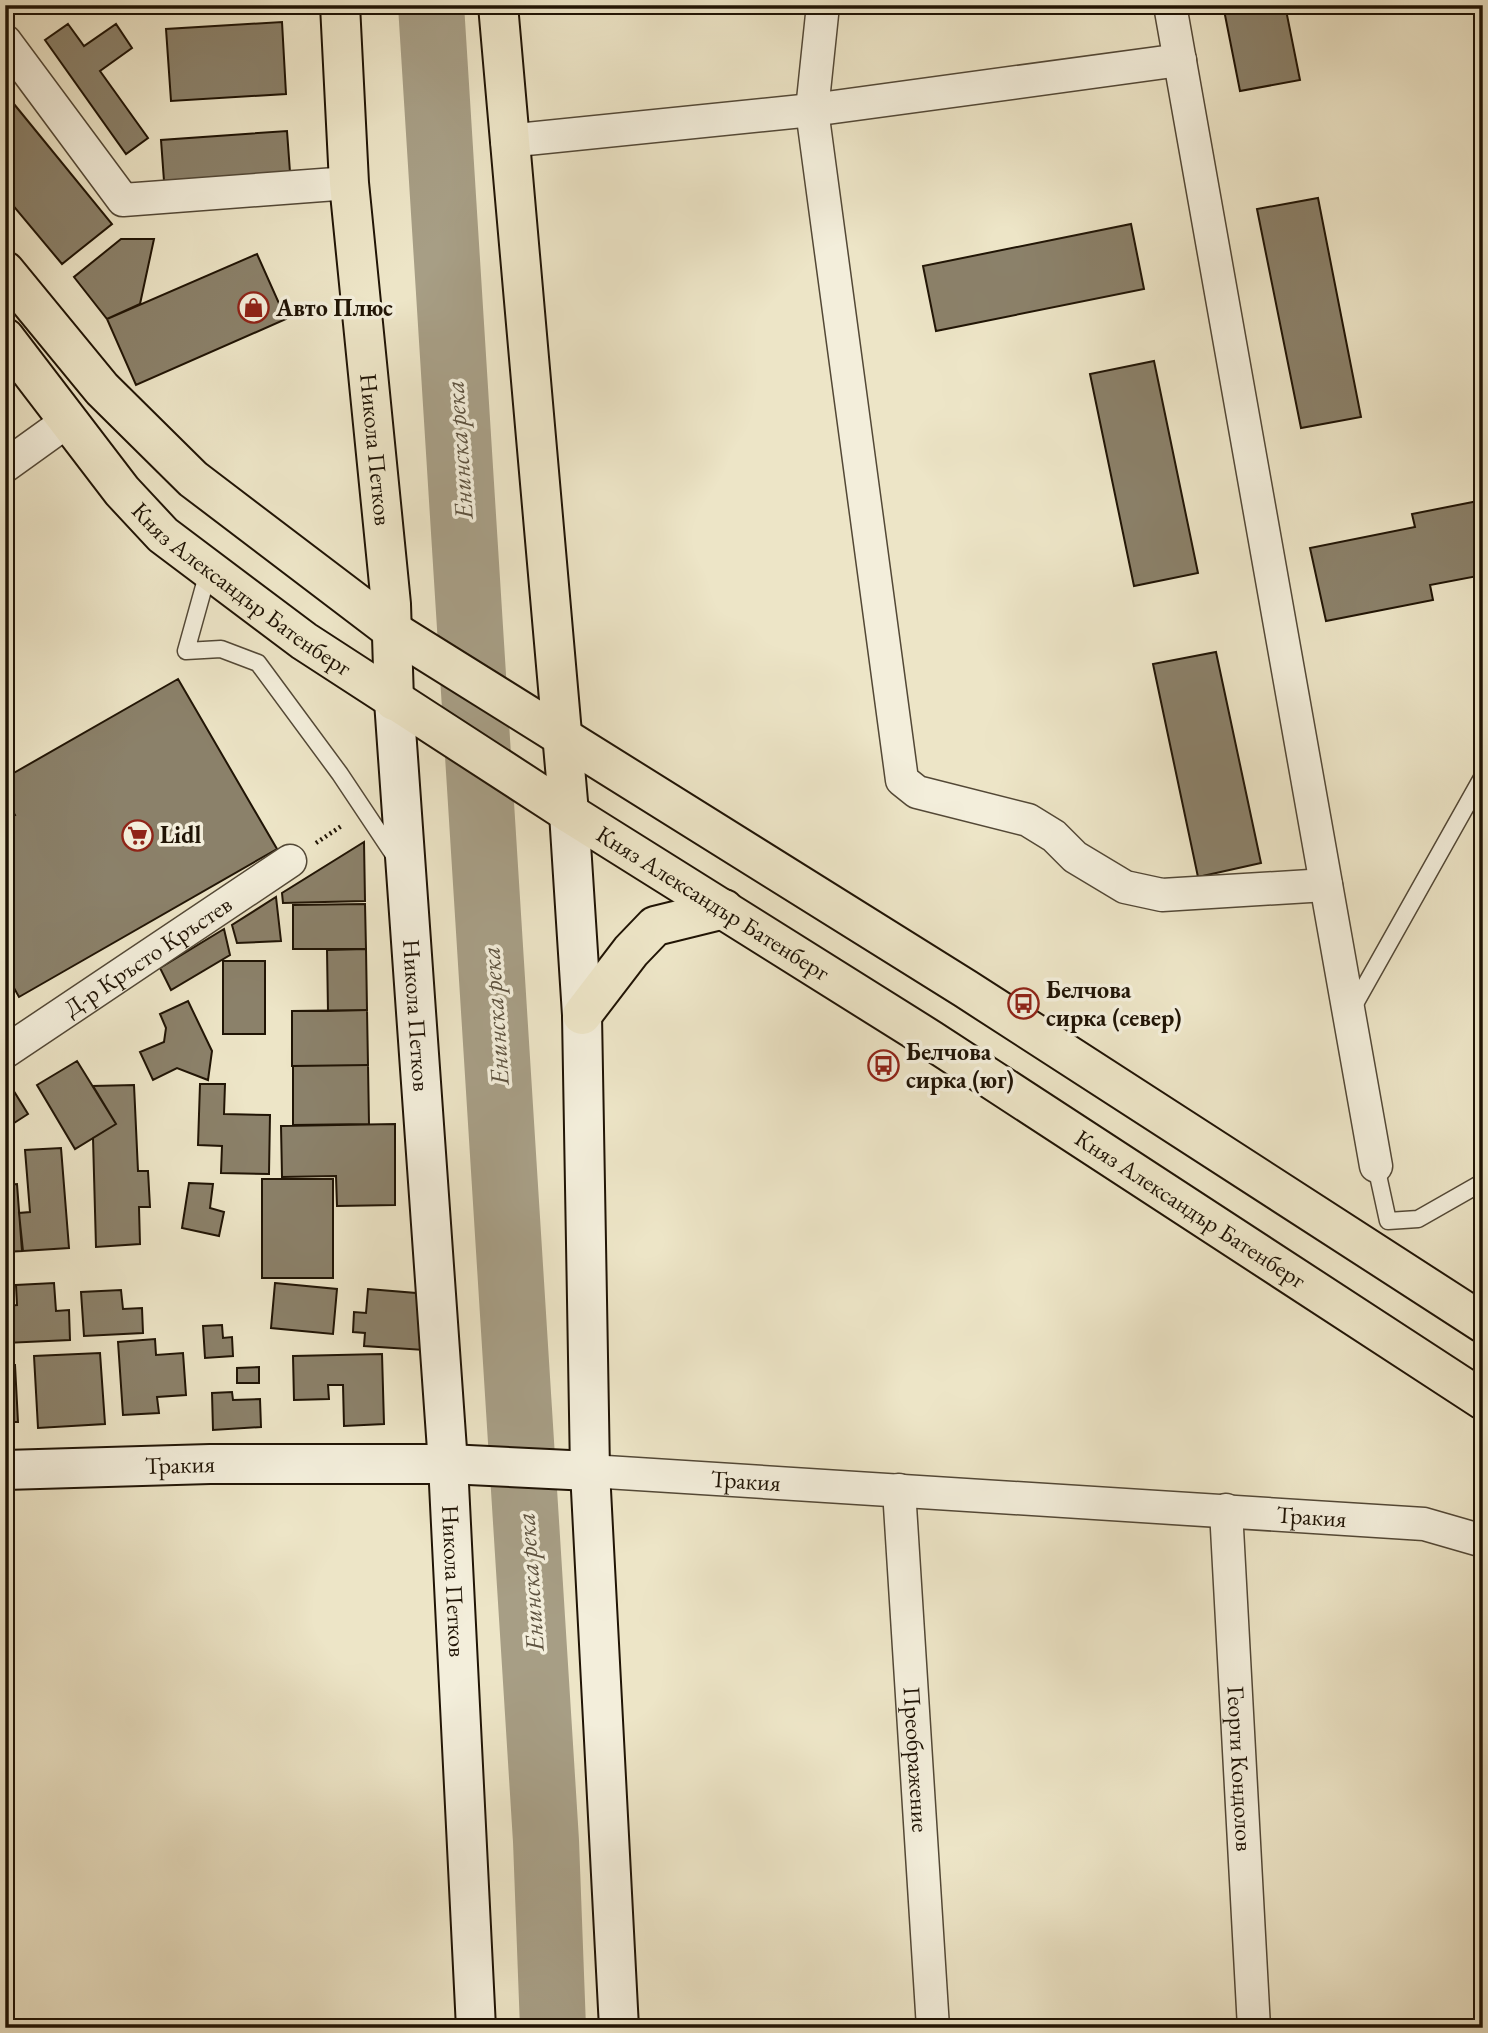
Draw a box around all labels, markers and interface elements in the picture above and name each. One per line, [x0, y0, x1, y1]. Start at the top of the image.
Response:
shop icon: Авто Плюс [236, 291, 270, 325]
place label: Авто Плюс [275, 292, 393, 323]
street label: Никола Петков [353, 372, 399, 527]
water label: Енинска река [437, 380, 481, 521]
street label: Княз Александър Батенберг [125, 495, 358, 683]
supermarket icon: Lidl [120, 818, 154, 852]
street label: Княз Александър Батенберг [591, 818, 836, 988]
place label: Lidl [160, 819, 201, 850]
street label: Д-р Кръсто Кръстев [58, 888, 238, 1023]
street label: Никола Петков [396, 938, 438, 1092]
water label: Енинска река [473, 946, 517, 1087]
place label: Белчова сирка (север) [1046, 974, 1181, 1033]
bus stop icon: Белчова сирка (север) [1006, 987, 1040, 1021]
place label: Белчова сирка (юг) [906, 1036, 1014, 1095]
bus stop icon: Белчова сирка (юг) [866, 1049, 900, 1083]
street label: Княз Александър Батенберг [1069, 1122, 1312, 1296]
street label: Тракия [144, 1448, 216, 1481]
street label: Тракия [710, 1463, 782, 1498]
street label: Тракия [1276, 1499, 1348, 1534]
street label: Никола Петков [435, 1504, 474, 1658]
water label: Енинска река [508, 1512, 552, 1653]
street label: Преображение [896, 1685, 937, 1833]
street label: Георги Кондолов [1221, 1685, 1260, 1852]

